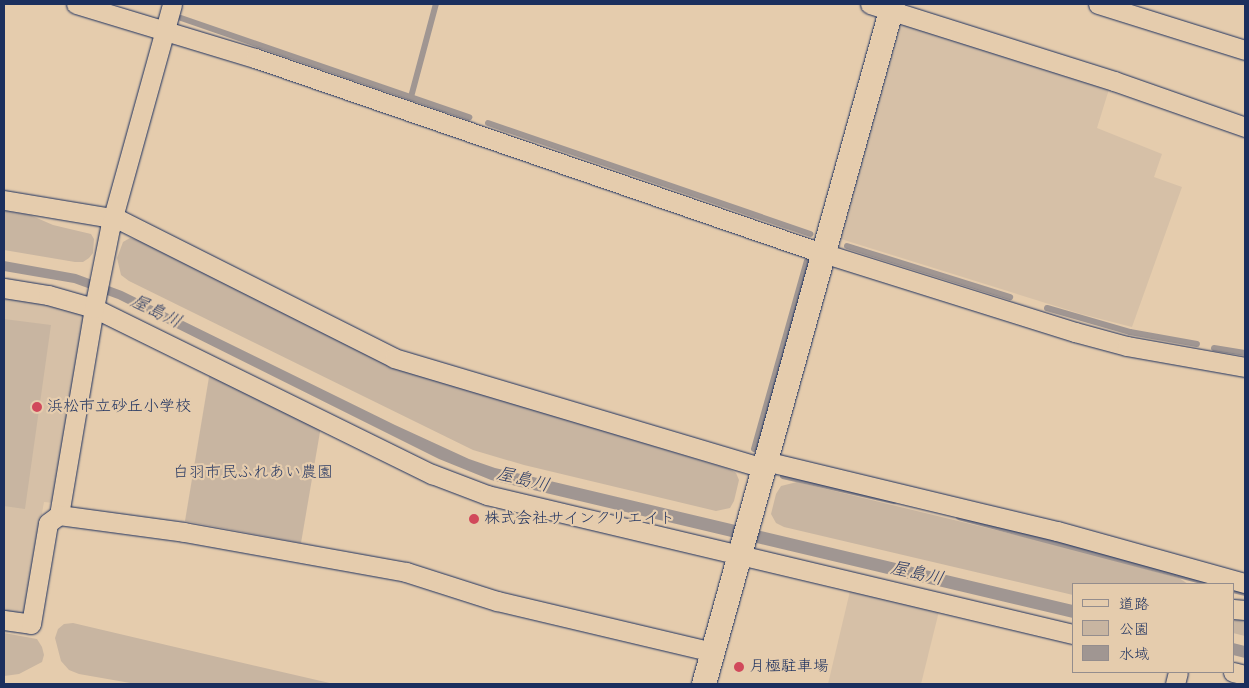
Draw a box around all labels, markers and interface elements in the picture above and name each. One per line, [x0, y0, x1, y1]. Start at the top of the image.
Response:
water label: 屋島川 [127, 290, 185, 334]
place label: 浜松市立砂丘小学校 [47, 397, 191, 417]
marker: 浜松市立砂丘小学校 [31, 401, 43, 413]
park label: 白羽市民ふれあい農園 [173, 463, 333, 483]
water label: 屋島川 [494, 463, 552, 497]
place label: 株式会社サインクリエイト [484, 509, 676, 529]
marker: 株式会社サインクリエイト [468, 513, 480, 525]
water label: 屋島川 [888, 557, 946, 591]
legend [1072, 583, 1234, 673]
text: 道路 [1119, 595, 1149, 614]
text: 公園 [1119, 620, 1149, 639]
text: 水域 [1119, 645, 1149, 664]
place label: 月極駐車場 [749, 657, 829, 677]
marker: 月極駐車場 [733, 661, 745, 673]

